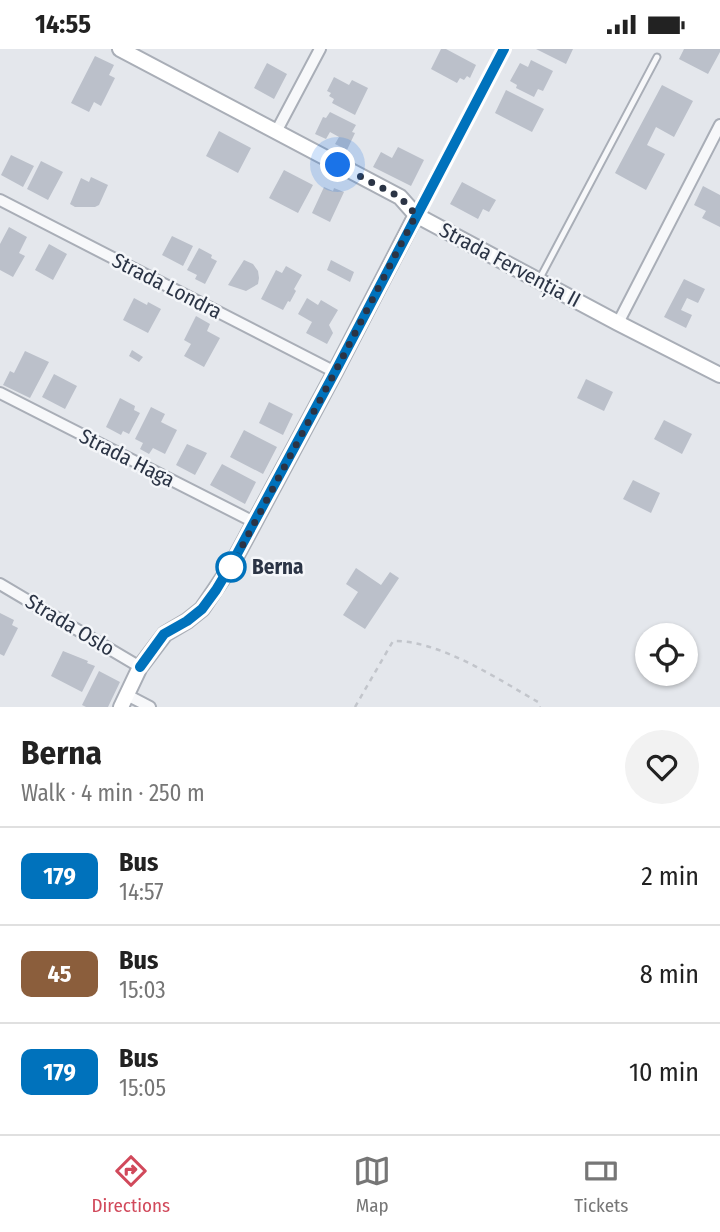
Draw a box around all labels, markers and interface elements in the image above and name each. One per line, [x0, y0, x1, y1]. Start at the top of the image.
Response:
text: 14:55 [35, 9, 91, 40]
your location [320, 147, 355, 182]
street label: Strada Fervenția II [435, 217, 585, 313]
street label: Strada Londra [108, 247, 226, 325]
street label: Strada Haga [75, 423, 179, 493]
marker: Berna [216, 552, 246, 582]
place label: Berna [252, 554, 304, 580]
street label: Strada Oslo [21, 588, 119, 662]
map controls [635, 623, 698, 686]
button: locate [635, 623, 698, 686]
button: heart [625, 730, 699, 804]
text: Berna [21, 733, 102, 773]
text: Walk · 4 min · 250 m [21, 779, 205, 807]
text: Bus [119, 847, 158, 878]
text: 2 min [641, 861, 699, 892]
text: 179 [43, 862, 76, 890]
text: 14:57 [119, 878, 163, 906]
text: Bus [119, 945, 158, 976]
text: 8 min [640, 959, 699, 990]
text: 45 [48, 960, 71, 988]
text: 15:03 [119, 976, 166, 1004]
text: Bus [119, 1043, 158, 1074]
text: 10 min [629, 1057, 699, 1088]
text: 179 [43, 1058, 76, 1086]
text: 15:05 [119, 1074, 166, 1102]
tab: Directions [92, 1152, 170, 1217]
tab: Map [353, 1152, 391, 1217]
tab: Tickets [574, 1152, 628, 1217]

